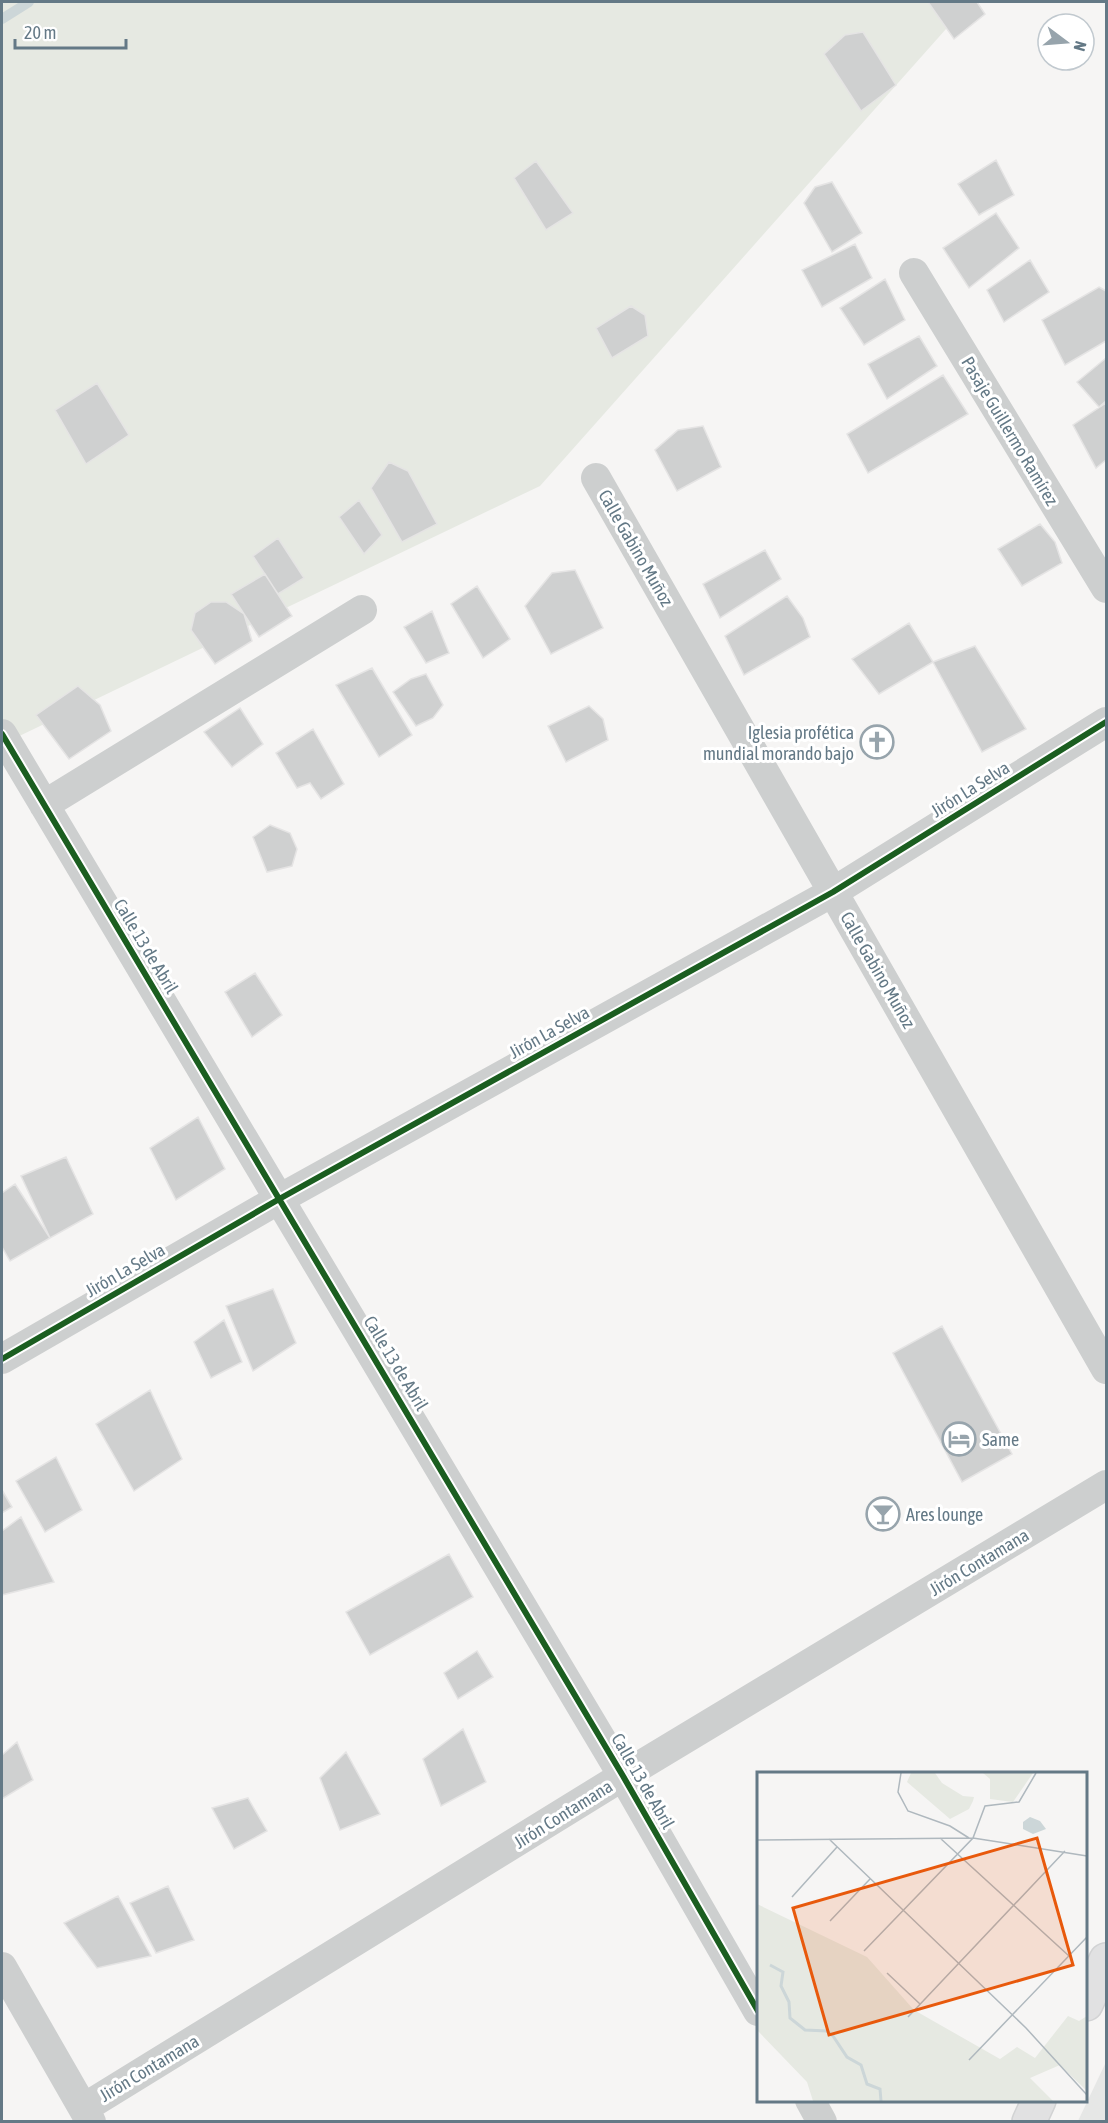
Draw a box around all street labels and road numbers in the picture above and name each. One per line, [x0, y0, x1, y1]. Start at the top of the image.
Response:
street label: Pasaje Guillermo Ramírez [957, 353, 1063, 510]
street label: Calle Gabino Muñoz [594, 486, 678, 610]
street label: Jirón La Selva [927, 757, 1013, 821]
street label: Calle 13 de Abril [110, 895, 183, 997]
street label: Calle Gabino Muñoz [836, 908, 920, 1032]
street label: Jirón La Selva [505, 1001, 593, 1063]
street label: Jirón La Selva [81, 1239, 169, 1301]
street label: Calle 13 de Abril [360, 1312, 433, 1414]
street label: Jirón Contamana [926, 1524, 1032, 1600]
street label: Calle 13 de Abril [607, 1730, 679, 1833]
street label: Jirón Contamana [510, 1775, 616, 1853]
street label: Jirón Contamana [96, 2030, 202, 2106]

